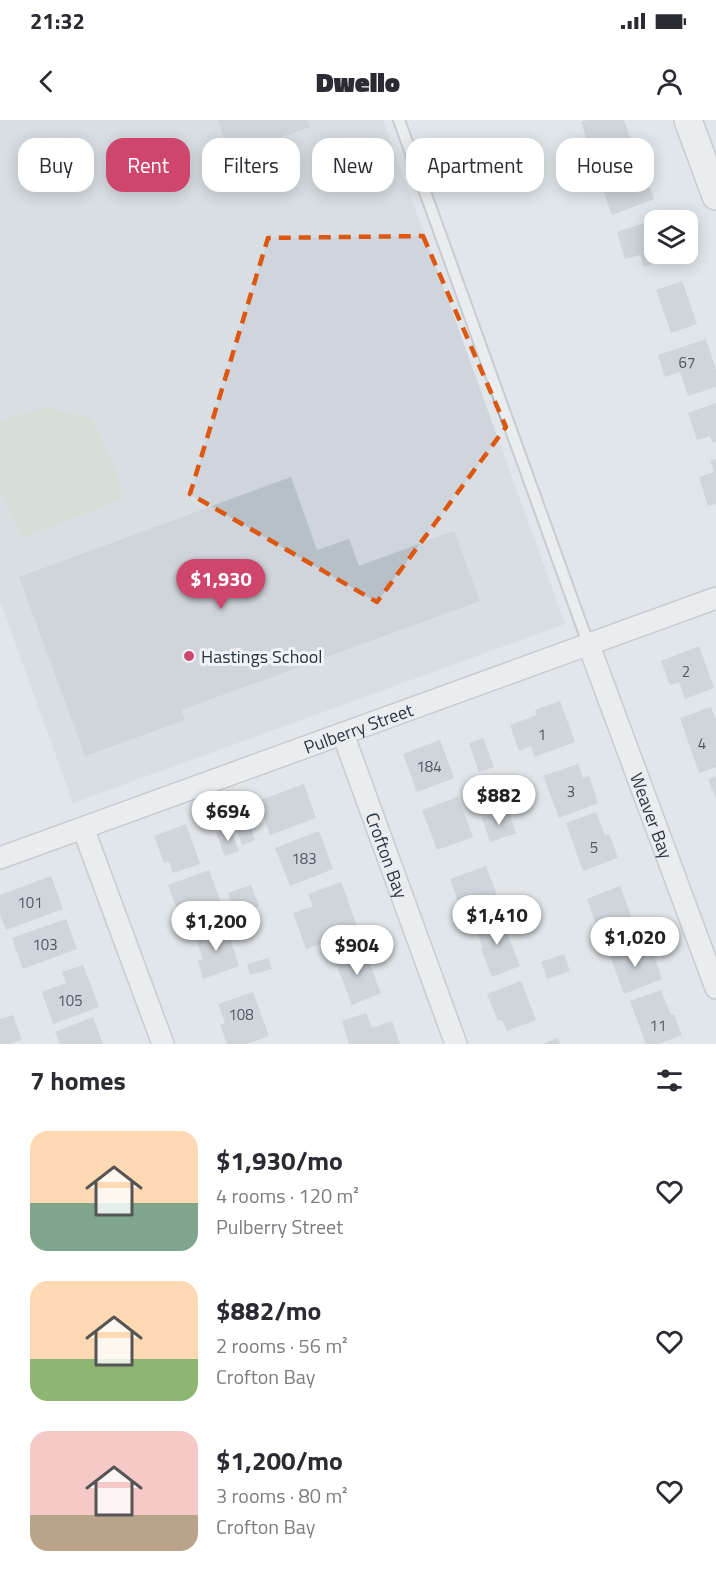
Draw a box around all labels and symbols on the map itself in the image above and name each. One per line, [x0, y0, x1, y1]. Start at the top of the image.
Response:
house number: 67 [679, 351, 695, 374]
pin: $1,930 [172, 559, 270, 610]
place label: Hastings School [201, 643, 322, 670]
marker: Hastings School [182, 649, 196, 663]
house number: 2 [682, 660, 690, 683]
street label: Pulberry Street [300, 695, 417, 760]
house number: 1 [538, 723, 546, 746]
house number: 4 [698, 732, 706, 755]
house number: 184 [416, 755, 442, 778]
street label: Weaver Bay [624, 769, 680, 863]
pin: $882 [463, 775, 535, 826]
house number: 3 [567, 780, 575, 803]
pin: $694 [192, 791, 264, 842]
street label: Crofton Bay [359, 809, 415, 902]
house number: 5 [590, 836, 598, 859]
house number: 183 [291, 847, 317, 870]
house number: 101 [17, 891, 43, 914]
pin: $1,410 [448, 895, 546, 946]
pin: $1,200 [167, 901, 265, 952]
pin: $1,020 [586, 917, 684, 968]
pin: $904 [321, 925, 393, 976]
house number: 103 [32, 933, 58, 956]
house number: 105 [57, 989, 83, 1012]
house number: 108 [228, 1003, 254, 1026]
house number: 11 [650, 1014, 666, 1037]

